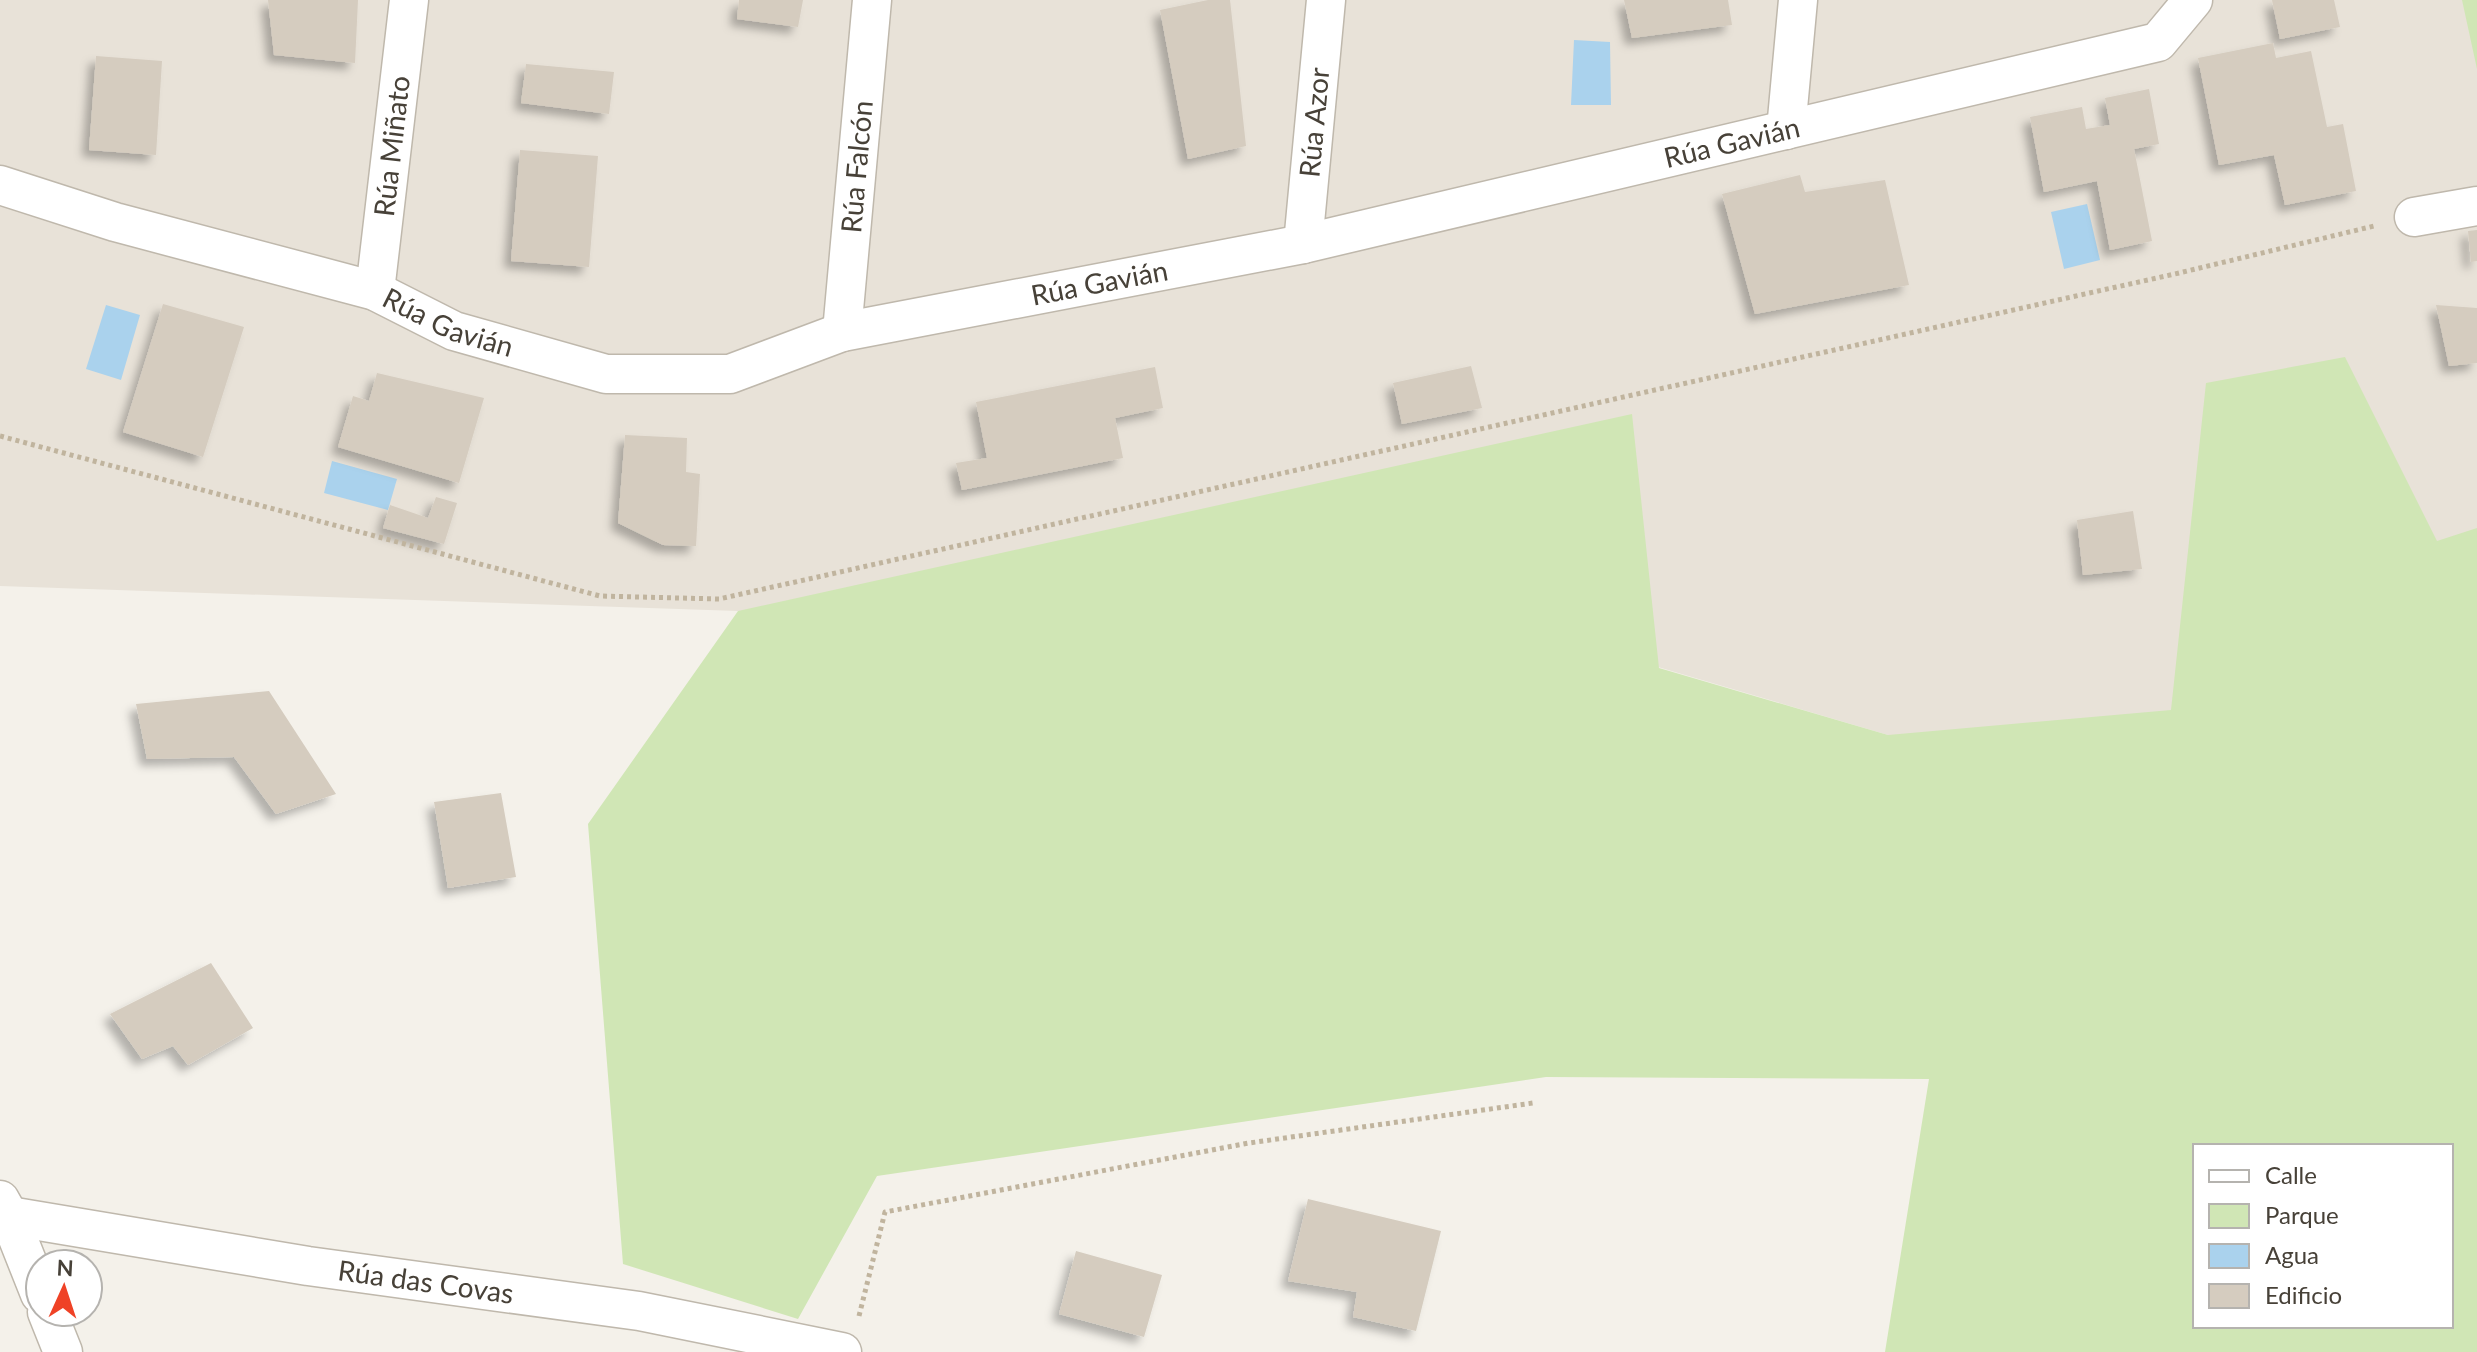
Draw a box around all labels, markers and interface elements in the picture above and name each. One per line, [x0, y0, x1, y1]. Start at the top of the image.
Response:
street label: Rúa Azor [1291, 66, 1336, 179]
street label: Rúa Miñato [366, 74, 416, 218]
street label: Rúa Falcón [833, 99, 879, 234]
street label: Rúa Gavián [1660, 109, 1803, 174]
street label: Rúa Gavián [1028, 252, 1170, 312]
street label: Rúa Gavián [378, 280, 517, 363]
legend [2193, 1144, 2453, 1328]
text: Calle [2265, 1160, 2317, 1189]
text: Parque [2265, 1200, 2339, 1229]
text: Agua [2265, 1240, 2319, 1269]
north arrow [24, 1248, 104, 1328]
street label: Rúa das Covas [336, 1252, 516, 1310]
text: N [56, 1254, 74, 1281]
text: Edificio [2265, 1280, 2342, 1309]

